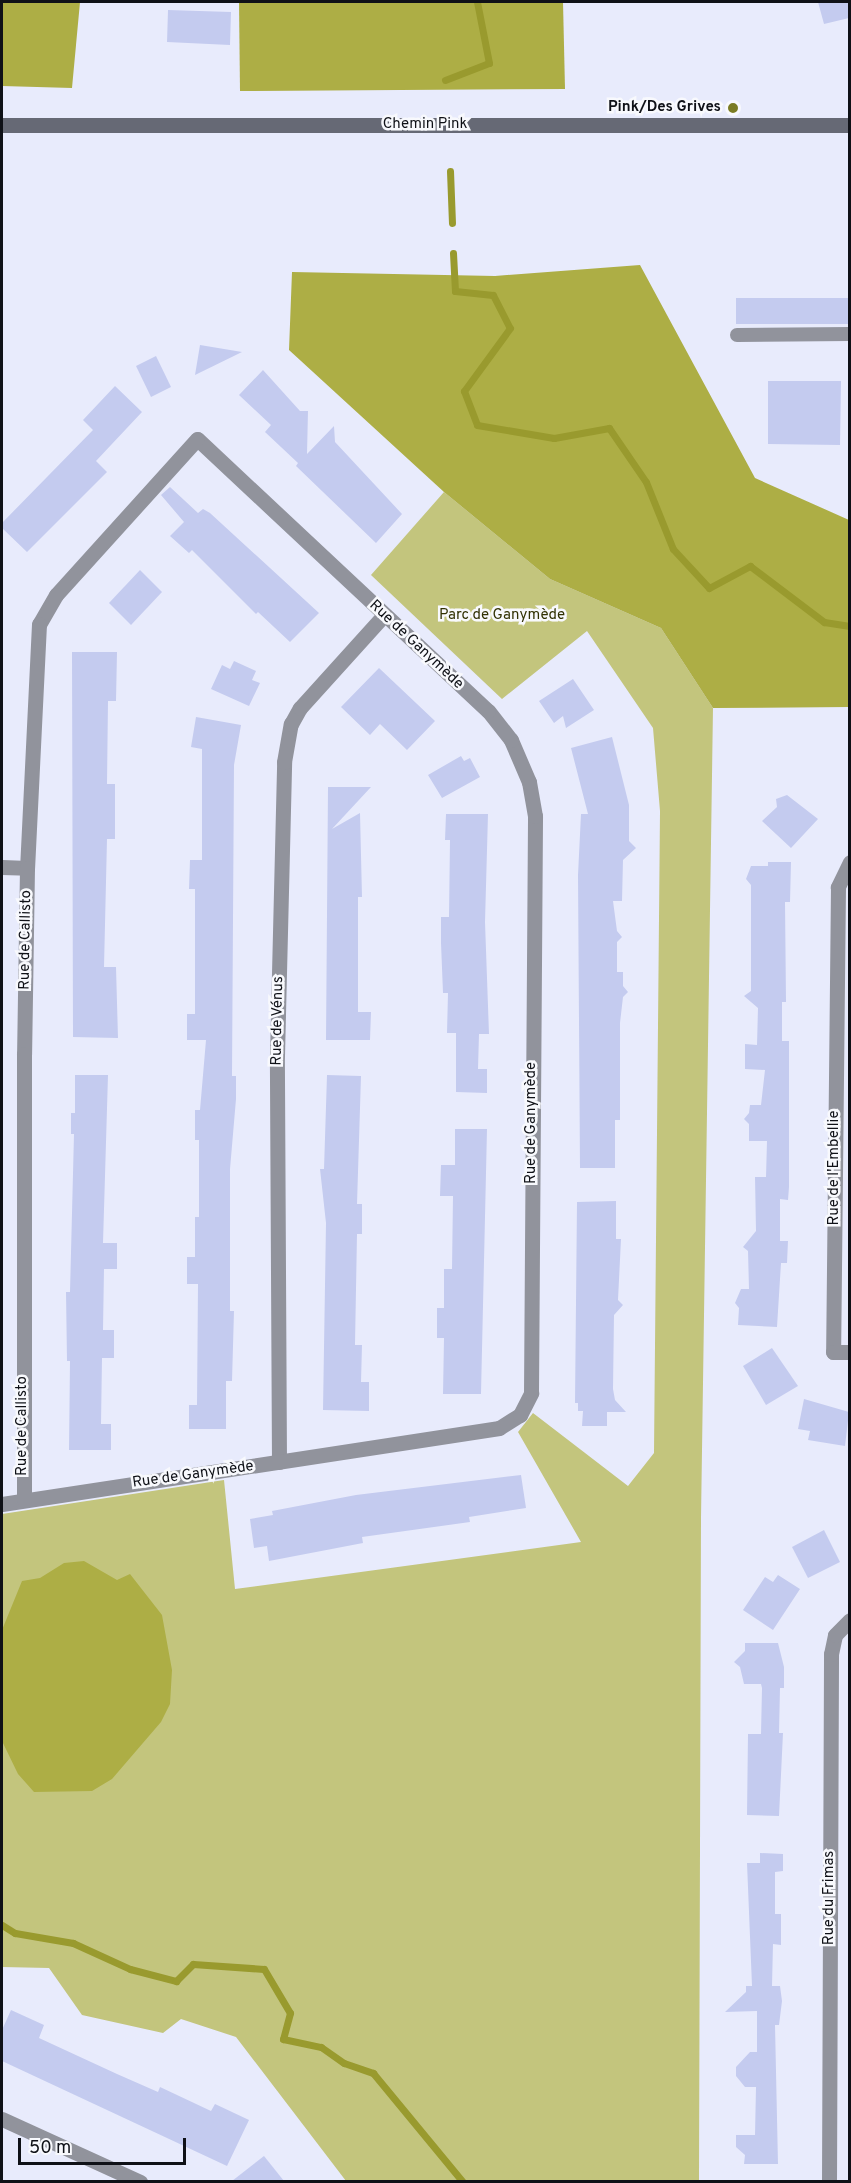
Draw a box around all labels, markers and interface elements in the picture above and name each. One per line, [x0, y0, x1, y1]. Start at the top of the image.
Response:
place label: Pink/Des Grives [608, 99, 721, 117]
marker: Pink/Des Grives [726, 101, 740, 115]
street label: Chemin Pink [383, 116, 467, 134]
street label: Rue de Ganymède [365, 597, 467, 693]
park label: Parc de Ganymède [439, 607, 565, 625]
street label: Rue de Callisto [16, 890, 36, 990]
street label: Rue de Vénus [268, 976, 288, 1066]
street label: Rue de Ganymède [523, 1062, 541, 1184]
street label: Rue de l'Embellie [826, 1111, 844, 1225]
street label: Rue de Callisto [14, 1376, 32, 1476]
street label: Rue de Ganymède [131, 1458, 255, 1492]
street label: Rue du Frimas [821, 1851, 839, 1945]
scale bar [21, 2126, 189, 2164]
text: 50 m [29, 2137, 71, 2160]

